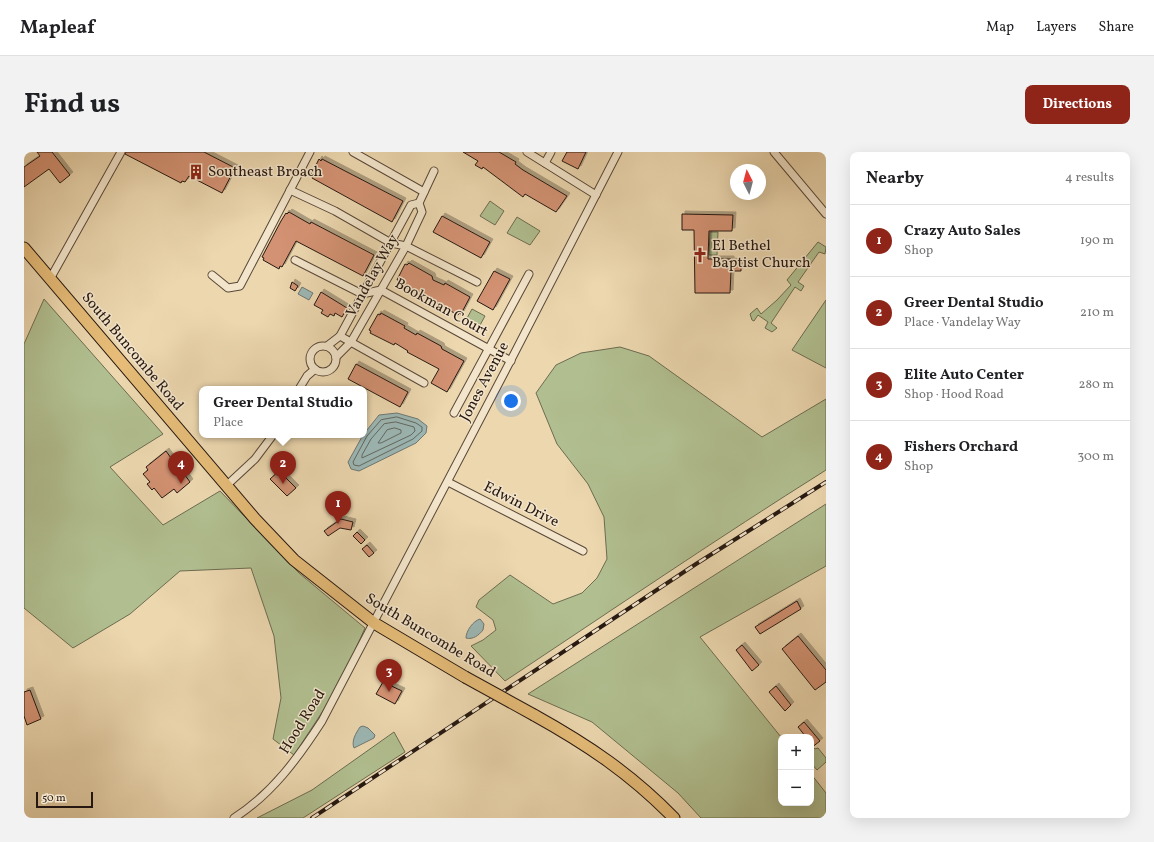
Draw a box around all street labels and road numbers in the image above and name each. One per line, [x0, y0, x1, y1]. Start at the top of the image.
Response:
street label: Vandelay Way [342, 231, 404, 321]
street label: Bookman Court [391, 274, 491, 342]
street label: South Buncombe Road [76, 288, 188, 416]
street label: Jones Avenue [455, 338, 515, 426]
street label: Edwin Drive [480, 477, 562, 533]
street label: South Buncombe Road [361, 589, 499, 683]
street label: Hood Road [275, 686, 331, 758]

